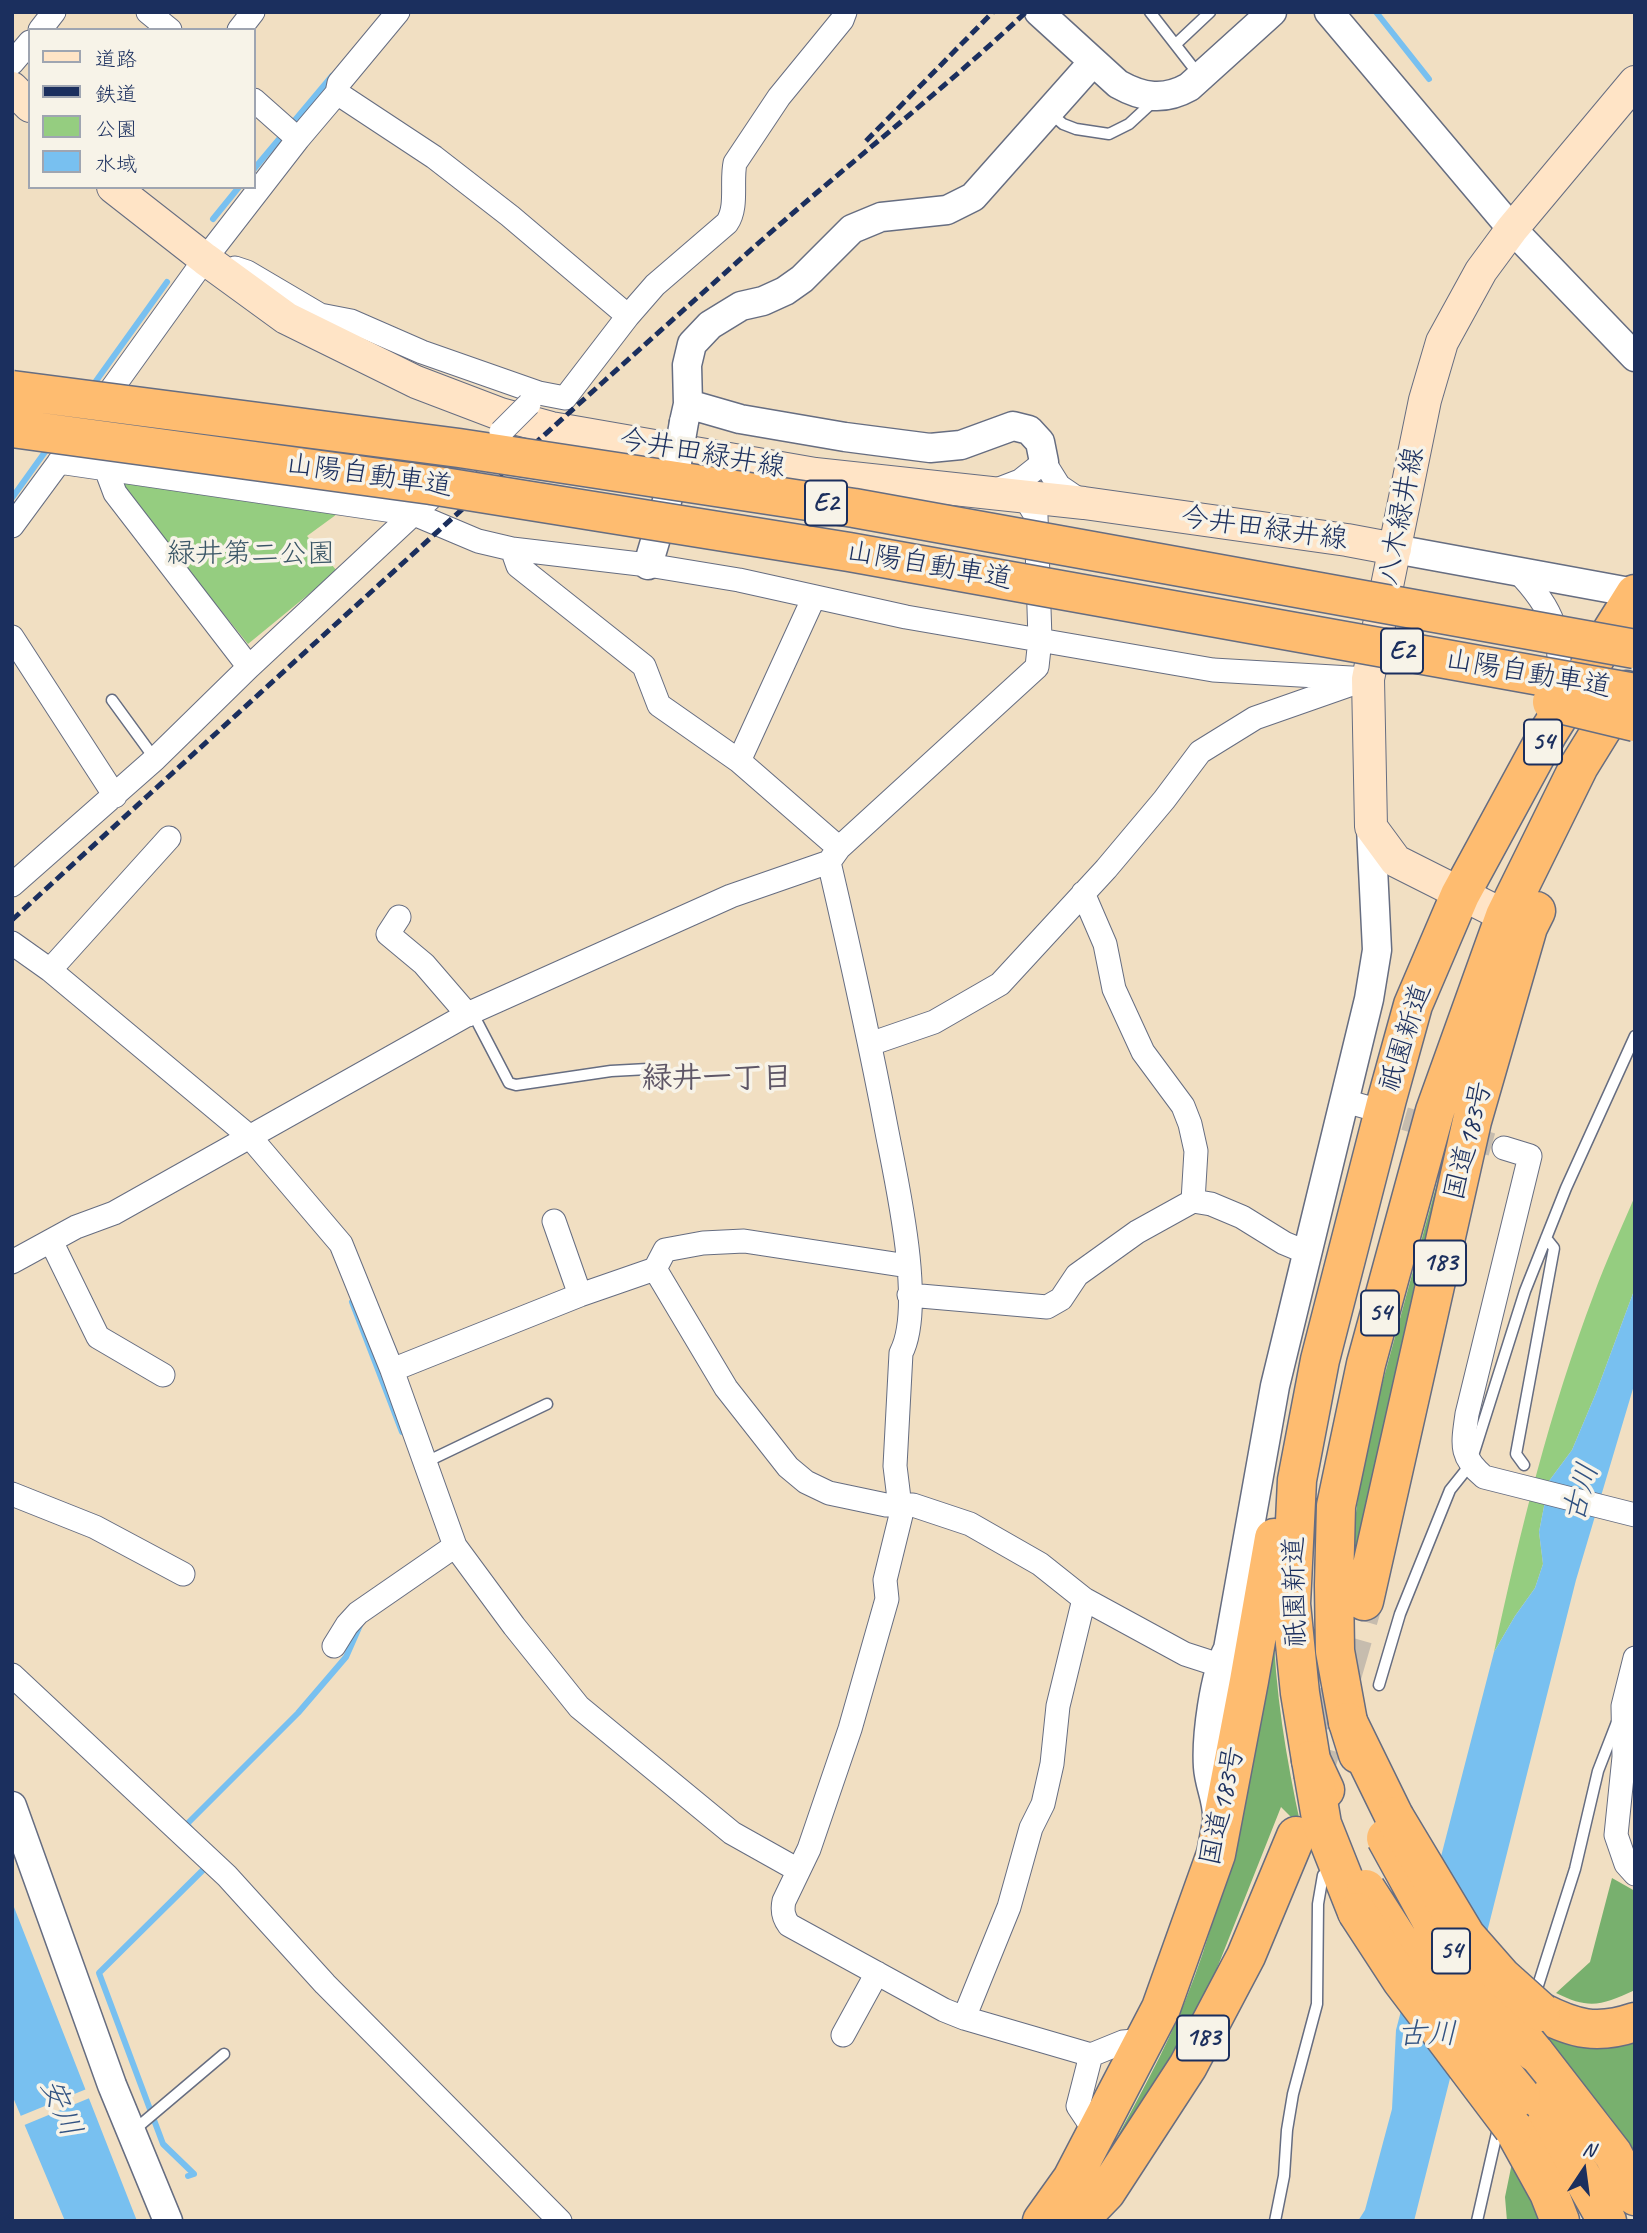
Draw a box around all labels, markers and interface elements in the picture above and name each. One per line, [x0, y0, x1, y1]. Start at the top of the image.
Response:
legend [28, 28, 256, 189]
text: 道路 [95, 46, 137, 72]
text: 鉄道 [95, 81, 137, 107]
text: 公園 [95, 116, 137, 142]
text: 水域 [95, 151, 137, 177]
street label: 今井田緑井線 [616, 423, 788, 485]
street label: 八木緑井線 [1372, 444, 1432, 588]
street label: 山陽自動車道 [283, 448, 455, 504]
road number: E2 [805, 481, 847, 526]
street label: 今井田緑井線 [1178, 501, 1350, 557]
street label: 山陽自動車道 [843, 535, 1015, 597]
park label: 緑井第二公園 [167, 538, 335, 572]
road number: E2 [1381, 628, 1423, 674]
street label: 山陽自動車道 [1442, 643, 1614, 705]
road number: 54 [1524, 720, 1562, 764]
street label: 祇園新道 [1373, 980, 1439, 1096]
district label: 緑井一丁目 [642, 1061, 792, 1097]
street label: 国道183号 [1438, 1078, 1500, 1204]
road number: 183 [1414, 1240, 1466, 1286]
road number: 54 [1361, 1290, 1399, 1336]
water label: 古川 [1556, 1459, 1608, 1527]
street label: 祇園新道 [1278, 1536, 1314, 1648]
street label: 国道183号 [1194, 1743, 1252, 1869]
road number: 54 [1432, 1928, 1470, 1974]
road number: 183 [1177, 2016, 1229, 2060]
water label: 古川 [1397, 2017, 1457, 2053]
water label: 安川 [32, 2073, 88, 2143]
north arrow [1549, 2135, 1619, 2205]
text: N [1580, 2137, 1597, 2163]

